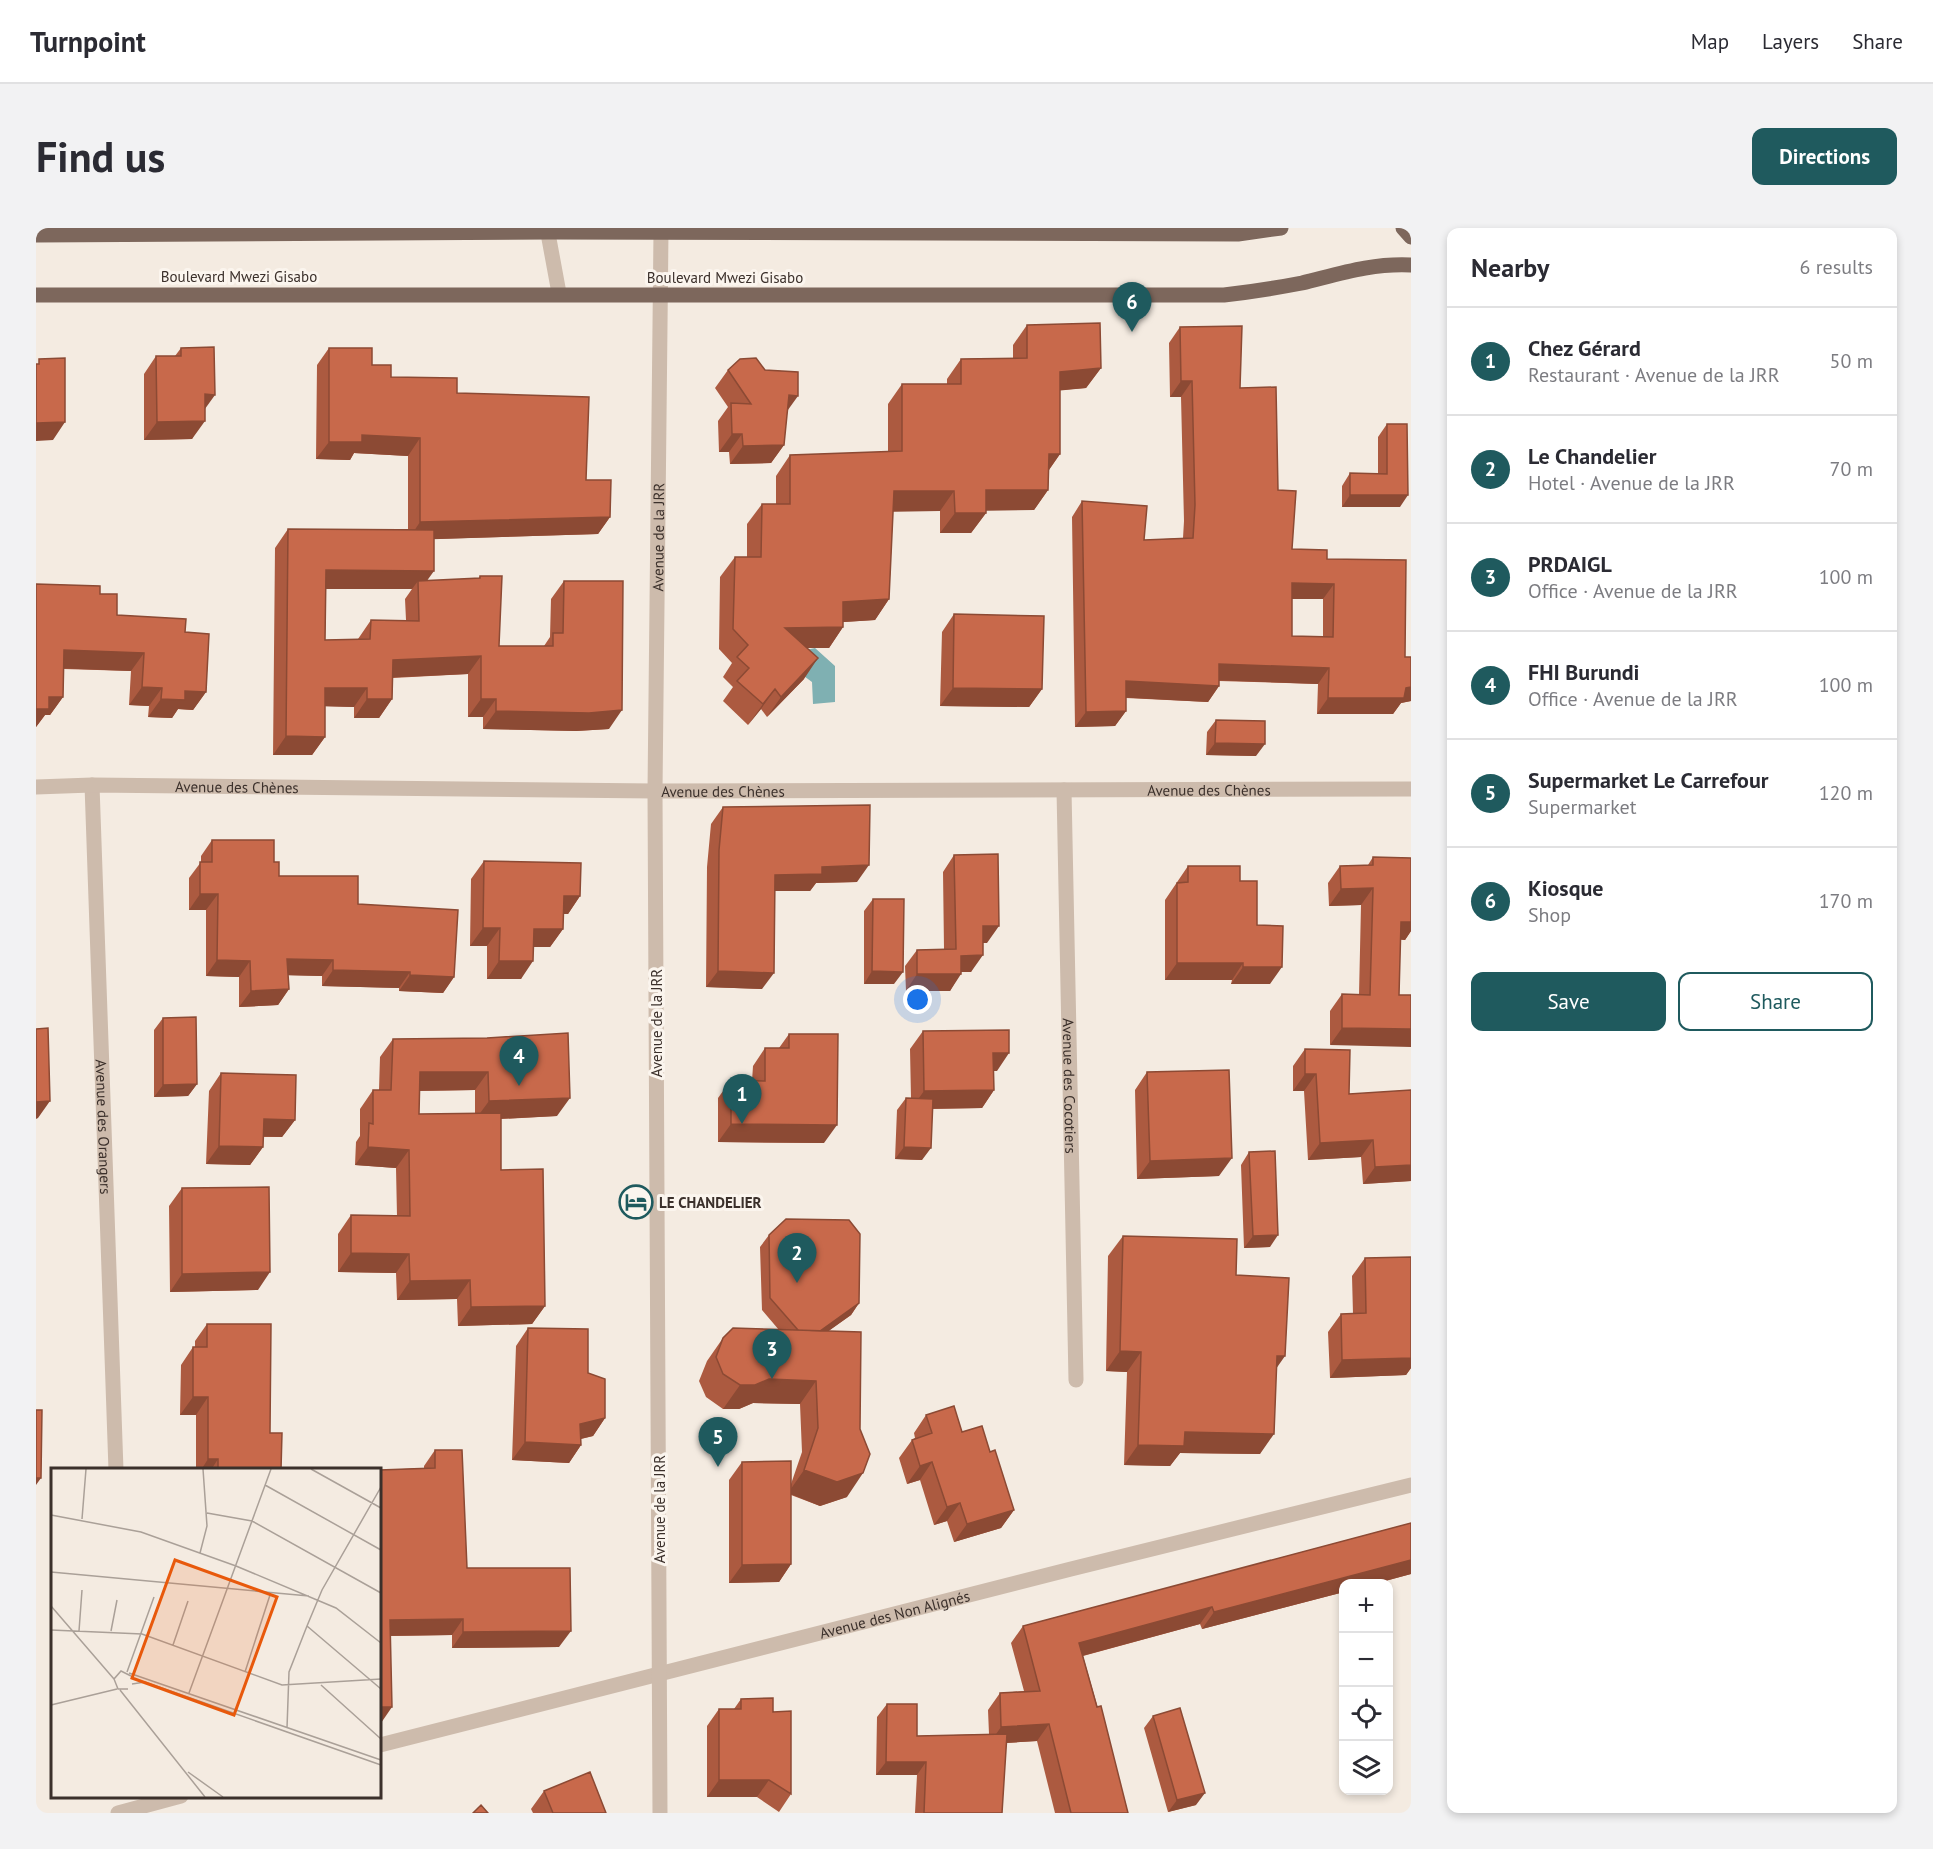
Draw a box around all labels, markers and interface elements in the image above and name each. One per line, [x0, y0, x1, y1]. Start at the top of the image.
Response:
text: Turnpoint [30, 23, 146, 60]
text: Map [1691, 28, 1729, 55]
text: Layers [1762, 28, 1819, 55]
text: Share [1852, 28, 1903, 55]
button: Directions [1752, 128, 1897, 185]
text: Find us [36, 129, 165, 184]
text: Nearby [1471, 251, 1549, 284]
text: 6 results [1800, 254, 1873, 280]
street label: Boulevard Mwezi Gisabo [161, 267, 317, 286]
street label: Boulevard Mwezi Gisabo [647, 268, 803, 287]
pin: 6 [1112, 282, 1152, 332]
text: Chez Gérard [1528, 334, 1641, 362]
text: 1 [1485, 348, 1496, 374]
text: 50 m [1830, 348, 1873, 374]
text: Restaurant · Avenue de la JRR [1528, 362, 1780, 388]
text: Le Chandelier [1528, 442, 1657, 470]
text: 2 [1485, 456, 1496, 482]
text: 70 m [1830, 456, 1873, 482]
text: Hotel · Avenue de la JRR [1528, 470, 1735, 496]
street label: Avenue de la JRR [648, 482, 668, 592]
text: PRDAIGL [1528, 550, 1612, 578]
text: 3 [1485, 564, 1496, 590]
text: 100 m [1819, 564, 1873, 590]
text: Office · Avenue de la JRR [1528, 578, 1738, 604]
text: FHI Burundi [1528, 658, 1640, 686]
text: 4 [1485, 672, 1496, 698]
text: 100 m [1819, 672, 1873, 698]
text: Office · Avenue de la JRR [1528, 686, 1738, 712]
text: Supermarket Le Carrefour [1528, 766, 1768, 794]
street label: Avenue des Chènes [175, 776, 299, 797]
street label: Avenue des Chènes [1147, 780, 1271, 799]
text: 5 [1485, 780, 1496, 806]
text: 120 m [1819, 780, 1873, 806]
street label: Avenue des Chènes [661, 781, 785, 800]
text: Supermarket [1528, 794, 1636, 820]
text: Kiosque [1528, 874, 1603, 902]
text: 6 [1485, 888, 1496, 914]
text: 170 m [1819, 888, 1873, 914]
text: Shop [1528, 902, 1571, 928]
street label: Avenue de la JRR [647, 969, 666, 1077]
button: Save [1471, 972, 1666, 1031]
button: Share [1678, 972, 1873, 1031]
your location [903, 985, 932, 1014]
street label: Avenue des Cocotiers [1059, 1018, 1081, 1154]
pin: 4 [500, 1036, 538, 1086]
street label: Avenue des Orangers [92, 1059, 116, 1195]
pin: 1 [722, 1074, 762, 1124]
hotel icon: LE CHANDELIER [618, 1184, 654, 1220]
place label: LE CHANDELIER [659, 1193, 762, 1212]
pin: 2 [778, 1234, 816, 1283]
pin: 3 [752, 1330, 792, 1379]
pin: 5 [698, 1418, 738, 1467]
street label: Avenue de la JRR [650, 1455, 669, 1563]
inset map [51, 1468, 381, 1798]
map controls [1339, 1579, 1393, 1795]
button: + [1339, 1579, 1393, 1633]
street label: Avenue des Non Alignés [817, 1586, 972, 1642]
button: − [1339, 1633, 1393, 1687]
button: locate [1339, 1687, 1393, 1741]
button: layers [1339, 1741, 1393, 1795]

